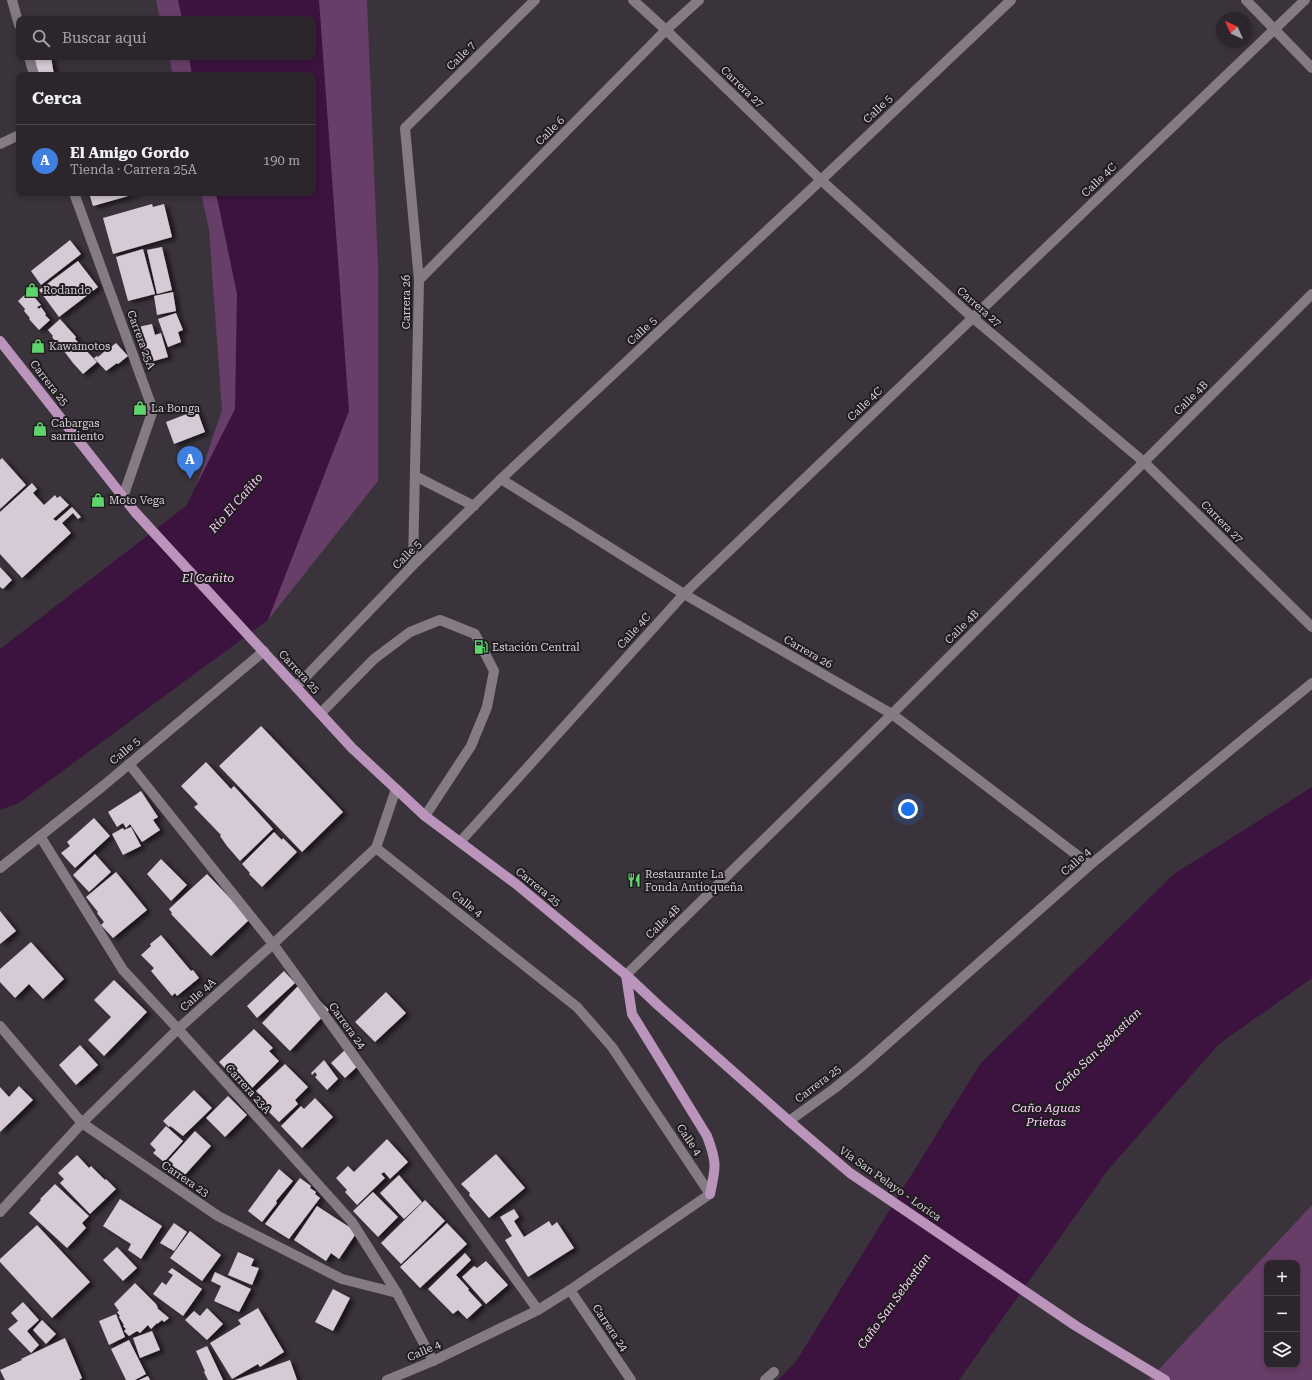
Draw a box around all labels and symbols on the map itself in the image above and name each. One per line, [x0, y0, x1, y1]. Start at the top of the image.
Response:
north arrow [1216, 12, 1252, 48]
street label: Calle 7 [444, 39, 478, 73]
street label: Carrera 27 [718, 63, 766, 111]
street label: Calle 5 [861, 92, 895, 126]
street label: Calle 6 [533, 114, 567, 148]
street label: Calle 4C [1079, 160, 1119, 200]
street label: Carrera 26 [400, 275, 413, 329]
shop icon: Rodando [24, 282, 40, 298]
place label: Rodando [43, 284, 91, 297]
street label: Carrera 27 [954, 284, 1004, 330]
street label: Carrera 25A [124, 309, 158, 372]
street label: Calle 5 [625, 314, 659, 348]
shop icon: Kawamotos [30, 338, 46, 354]
place label: Kawamotos [49, 340, 110, 353]
street label: Carrera 25 [27, 358, 71, 408]
street label: Calle 4B [1171, 378, 1211, 418]
street label: Calle 4C [845, 384, 885, 424]
shop icon: La Bonga [132, 400, 148, 416]
place label: La Bonga [151, 402, 200, 415]
place label: Cabargas sarmiento [51, 417, 104, 443]
shop icon: Cabargas sarmiento [32, 421, 48, 437]
pin: A [177, 446, 203, 479]
water label: Río El Cañito [206, 470, 266, 536]
shop icon: Moto Vega [90, 492, 106, 508]
place label: Moto Vega [109, 494, 165, 507]
street label: Carrera 27 [1198, 498, 1246, 546]
street label: Calle 5 [390, 538, 424, 572]
water label: El Cañito [181, 571, 234, 585]
street label: Calle 4B [942, 607, 982, 647]
street label: Calle 4C [615, 610, 653, 652]
street label: Carrera 26 [781, 633, 835, 671]
fuel station icon: Estación Central [473, 639, 489, 655]
place label: Estación Central [492, 641, 580, 654]
street label: Carrera 25 [276, 648, 322, 696]
street label: Calle 5 [107, 735, 143, 767]
your location [898, 799, 918, 819]
street label: Calle 4 [1058, 845, 1094, 879]
street label: Carrera 25 [513, 865, 563, 909]
place label: Restaurante La Fonda Antioqueña [645, 868, 743, 894]
restaurant icon: Restaurante La Fonda Antioqueña [626, 872, 642, 888]
street label: Calle 4 [449, 888, 486, 921]
street label: Calle 4B [643, 902, 683, 942]
street label: Calle 4A [178, 975, 219, 1014]
street label: Carrera 24 [326, 1000, 369, 1052]
water label: Caño San Sebastian [1052, 1005, 1144, 1095]
street label: Carrera 23A [222, 1062, 274, 1117]
street label: Carrera 25 [792, 1062, 844, 1106]
water label: Caño Aguas Prietas [1012, 1101, 1081, 1129]
street label: Calle 4 [674, 1122, 705, 1159]
street label: Vía San Pelayo - Lorica [836, 1144, 944, 1224]
street label: Carrera 23 [159, 1158, 211, 1200]
water label: Caño San Sebastian [855, 1250, 933, 1352]
street label: Carrera 24 [589, 1302, 631, 1355]
street label: Calle 4 [405, 1337, 444, 1364]

